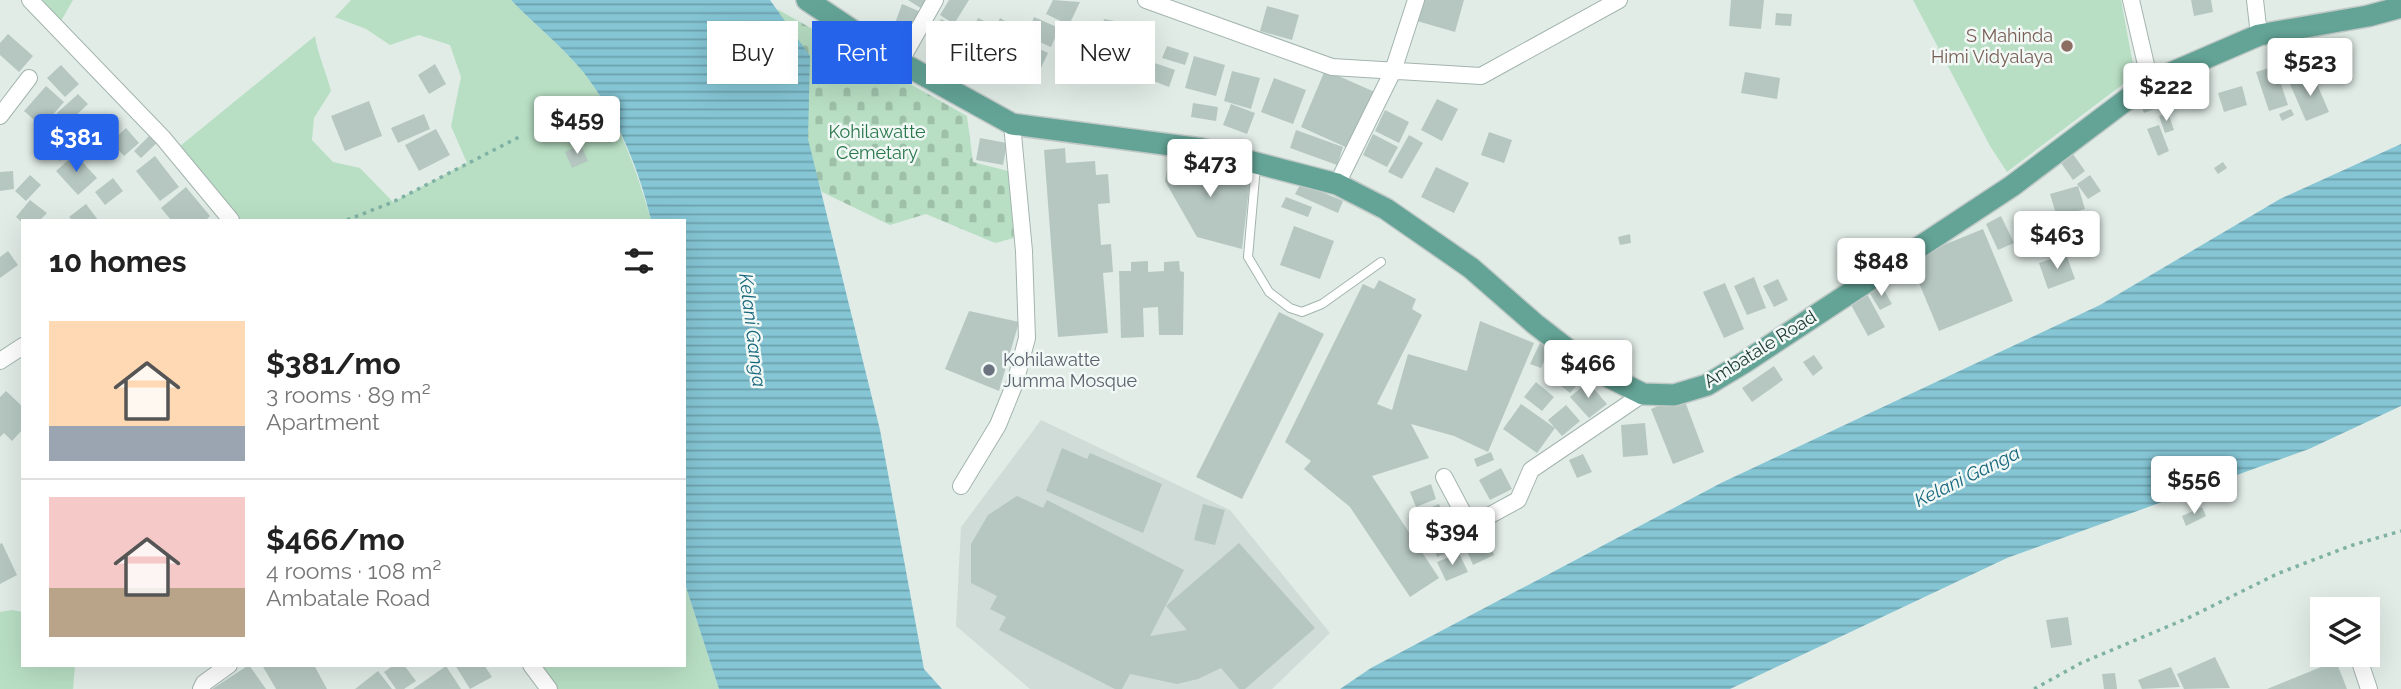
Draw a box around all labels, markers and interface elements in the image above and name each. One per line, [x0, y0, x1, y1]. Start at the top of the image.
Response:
chip: Buy [707, 21, 798, 84]
chip: Rent [812, 21, 912, 84]
chip: Filters [926, 21, 1041, 84]
chip: New [1055, 21, 1155, 84]
place label: S Mahinda Himi Vidyalaya [1931, 25, 2053, 67]
marker: S Mahinda Himi Vidyalaya [2059, 38, 2075, 54]
pin: $523 [2269, 38, 2351, 98]
text: $523 [2283, 47, 2337, 74]
pin: $222 [2125, 64, 2207, 123]
text: $222 [2139, 72, 2193, 99]
pin: $459 [536, 96, 618, 156]
text: $459 [550, 105, 604, 132]
pin: $381 [35, 114, 117, 174]
park label: Kohilawatte Cemetary [828, 121, 926, 163]
text: $381 [50, 123, 102, 150]
pin: $473 [1169, 140, 1251, 199]
text: $473 [1183, 148, 1237, 175]
pin: $463 [2016, 212, 2098, 271]
text: $463 [2030, 220, 2084, 247]
pin: $848 [1840, 238, 1922, 298]
icon: filters [620, 242, 658, 280]
text: 10 homes [49, 244, 186, 279]
text: $848 [1853, 247, 1909, 274]
water label: Kelani Ganga [735, 272, 771, 388]
street label: Ambatale Road [1700, 306, 1820, 392]
pin: $466 [1547, 340, 1629, 400]
text: $381/mo [266, 346, 401, 381]
icon: home [105, 349, 189, 433]
place label: Kohilawatte Jumma Mosque [1003, 349, 1138, 391]
text: $466 [1560, 349, 1616, 376]
marker: Kohilawatte Jumma Mosque [981, 362, 997, 378]
text: 3 rooms · 89 m² [266, 381, 431, 408]
text: Apartment [266, 408, 380, 435]
water label: Kelani Ganga [1911, 441, 2023, 511]
pin: $556 [2153, 456, 2235, 516]
text: $556 [2167, 465, 2221, 492]
pin: $394 [1411, 508, 1493, 567]
text: $394 [1425, 516, 1479, 543]
text: $466/mo [266, 522, 405, 557]
icon: home [105, 525, 189, 609]
text: 4 rooms · 108 m² [266, 557, 441, 584]
text: Ambatale Road [266, 584, 430, 611]
map controls [2310, 597, 2380, 667]
button: layers [2310, 597, 2380, 667]

